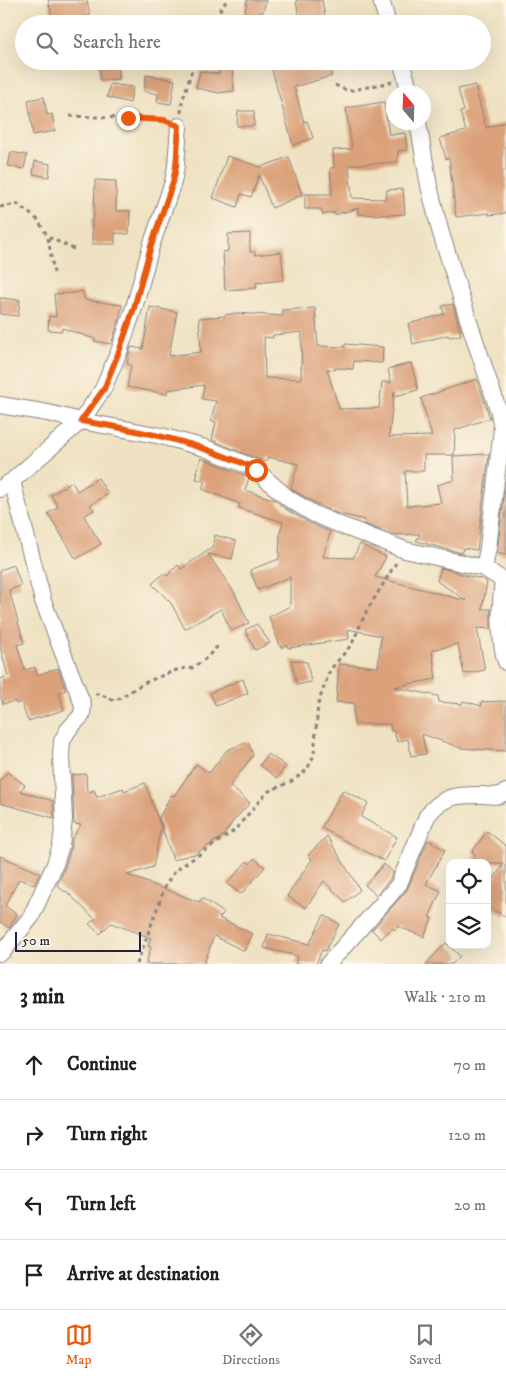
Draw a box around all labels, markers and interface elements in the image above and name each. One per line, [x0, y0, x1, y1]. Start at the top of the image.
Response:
search box [15, 15, 491, 70]
icon: search [33, 29, 61, 57]
text: Search here [73, 31, 161, 54]
north arrow [386, 85, 431, 130]
route end [117, 107, 140, 130]
route start [245, 459, 268, 482]
map controls [446, 859, 491, 949]
button: locate [446, 859, 491, 904]
button: layers [446, 904, 491, 949]
scale bar [15, 929, 141, 952]
text: 50 m [22, 932, 50, 950]
text: 3 min [20, 984, 65, 1010]
text: Walk · 210 m [404, 987, 486, 1007]
icon: ahead [20, 1051, 48, 1079]
text: Continue [67, 1053, 137, 1076]
text: 70 m [454, 1055, 486, 1075]
icon: right [20, 1121, 48, 1149]
text: Turn right [67, 1123, 147, 1146]
text: 120 m [448, 1125, 486, 1145]
icon: left [20, 1191, 48, 1219]
text: Turn left [67, 1193, 136, 1216]
text: 20 m [454, 1195, 486, 1215]
icon: arrive [20, 1261, 48, 1289]
text: Arrive at destination [67, 1263, 219, 1286]
tab: Map [65, 1321, 93, 1369]
tab: Directions [222, 1321, 280, 1369]
tab: Saved [409, 1321, 441, 1369]

